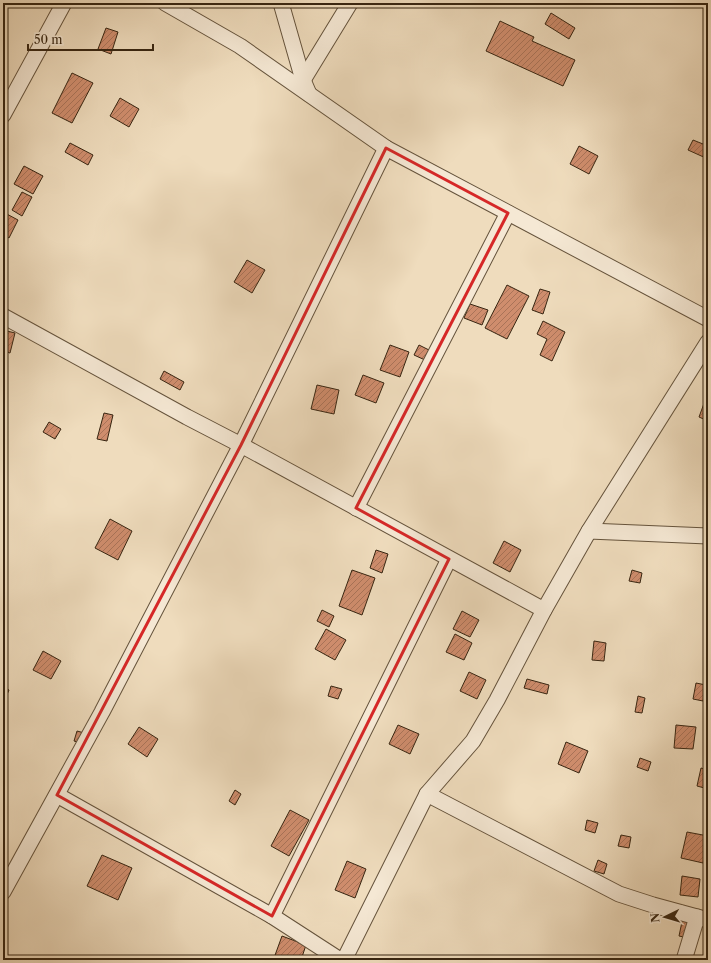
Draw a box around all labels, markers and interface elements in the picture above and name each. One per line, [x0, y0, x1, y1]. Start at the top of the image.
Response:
scale bar [28, 26, 153, 52]
text: 50 m [34, 32, 63, 47]
north arrow [645, 897, 685, 937]
text: N [648, 912, 662, 923]

